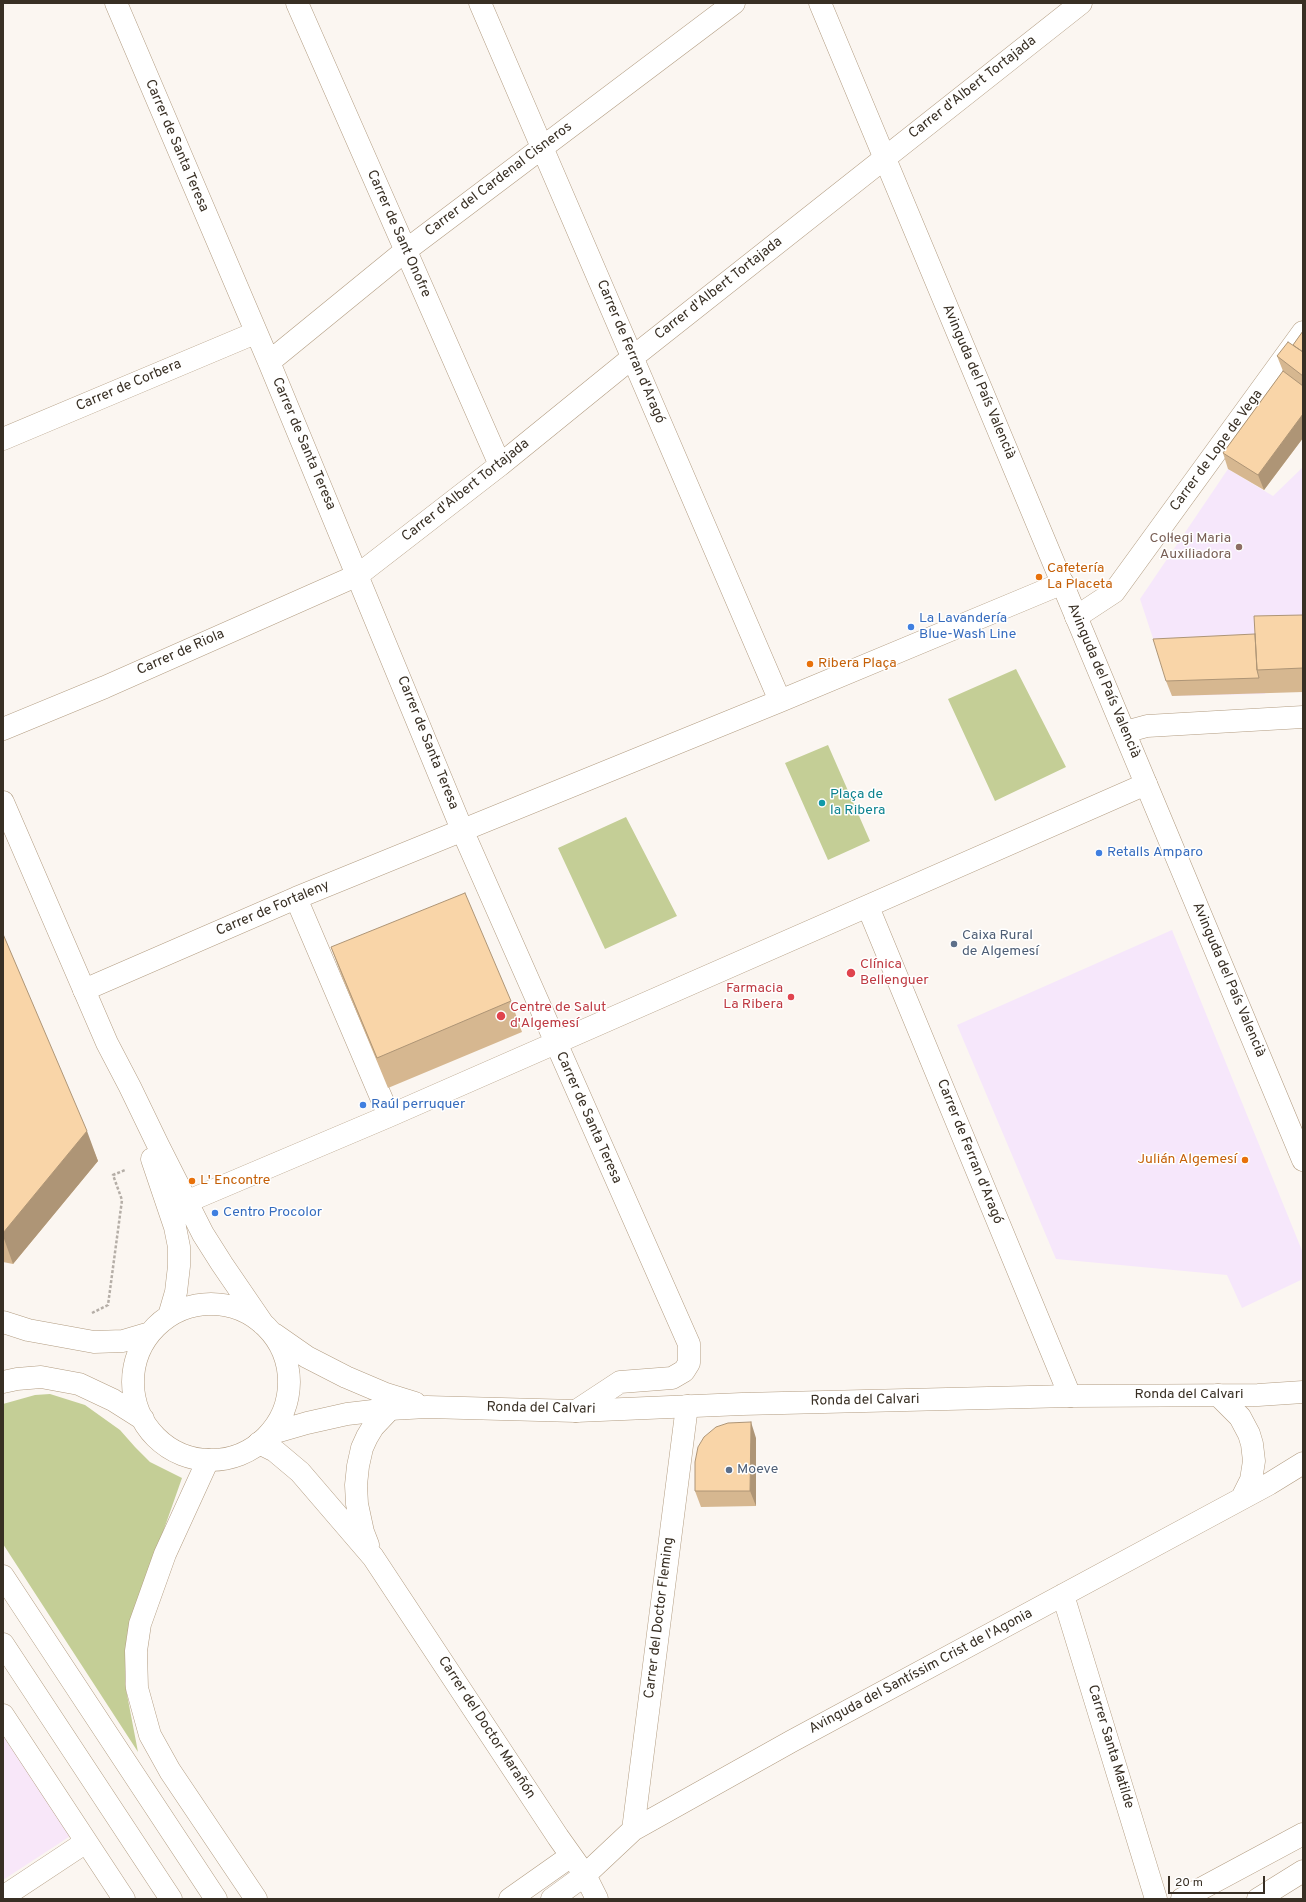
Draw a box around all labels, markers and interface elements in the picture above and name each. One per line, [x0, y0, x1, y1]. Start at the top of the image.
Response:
street label: Carrer d'Albert Tortajada [906, 33, 1040, 143]
street label: Carrer de Santa Teresa [140, 77, 212, 215]
street label: Carrer del Cardenal Cisneros [422, 119, 576, 241]
street label: Carrer de Sant Onofre [362, 168, 434, 300]
street label: Carrer d'Albert Tortajada [652, 234, 786, 344]
street label: Carrer de Ferran d'Aragó [592, 278, 668, 426]
street label: Avinguda del País Valencià [938, 302, 1018, 462]
street label: Carrer de Corbera [74, 356, 184, 416]
street label: Carrer de Santa Teresa [267, 375, 339, 513]
street label: Carrer de Lope de Vega [1167, 387, 1267, 515]
street label: Carrer d'Albert Tortajada [399, 436, 533, 546]
place label: Col·legi Maria Auxiliadora [1150, 531, 1231, 564]
marker: Col·legi Maria Auxiliadora [1234, 542, 1244, 552]
place label: Cafetería La Placeta [1047, 561, 1113, 594]
marker: Cafetería La Placeta [1034, 572, 1044, 582]
street label: Avinguda del País Valencià [1063, 601, 1143, 761]
place label: La Lavandería Blue-Wash Line [919, 611, 1016, 644]
marker: La Lavandería Blue-Wash Line [906, 622, 916, 632]
street label: Carrer de Riola [135, 626, 227, 680]
place label: Ribera Plaça [818, 656, 897, 672]
marker: Ribera Plaça [805, 659, 815, 669]
street label: Carrer de Santa Teresa [393, 674, 461, 812]
place label: Plaça de la Ribera [830, 787, 885, 820]
marker: Plaça de la Ribera [817, 798, 827, 808]
place label: Retalls Amparo [1107, 845, 1203, 861]
marker: Retalls Amparo [1094, 848, 1104, 858]
street label: Carrer de Fortaleny [214, 878, 332, 940]
street label: Avinguda del País Valencià [1188, 900, 1268, 1060]
place label: Caixa Rural de Algemesí [962, 928, 1039, 960]
marker: Caixa Rural de Algemesí [949, 939, 959, 949]
place label: Clínica Bellenguer [860, 957, 929, 990]
marker: Clínica Bellenguer [845, 967, 857, 979]
place label: Farmacia La Ribera [723, 981, 783, 1014]
marker: Farmacia La Ribera [786, 992, 796, 1002]
place label: Centre de Salut d'Algemesí [510, 1000, 606, 1032]
marker: Centre de Salut d'Algemesí [495, 1010, 507, 1022]
street label: Carrer de Santa Teresa [551, 1050, 625, 1186]
street label: Carrer de Ferran d'Aragó [932, 1077, 1006, 1227]
place label: Raúl perruquer [371, 1097, 465, 1113]
marker: Raúl perruquer [358, 1100, 368, 1110]
place label: Julián Algemesí [1137, 1152, 1237, 1168]
marker: Julián Algemesí [1240, 1155, 1250, 1165]
place label: L' Encontre [200, 1173, 270, 1189]
marker: L' Encontre [187, 1176, 197, 1186]
place label: Centro Procolor [223, 1205, 322, 1221]
marker: Centro Procolor [210, 1208, 220, 1218]
street label: Ronda del Calvari [1134, 1387, 1244, 1403]
street label: Ronda del Calvari [810, 1392, 920, 1410]
street label: Ronda del Calvari [486, 1400, 596, 1418]
place label: Moeve [737, 1462, 778, 1478]
marker: Moeve [724, 1465, 734, 1475]
street label: Carrer del Doctor Fleming [642, 1536, 678, 1700]
street label: Avinguda del Santíssim Crist de l'Agonia [806, 1606, 1036, 1738]
street label: Carrer del Doctor Marañón [434, 1654, 538, 1802]
street label: Carrer Santa Matilde [1083, 1683, 1137, 1811]
scale bar [1170, 1868, 1267, 1894]
text: 20 m [1175, 1875, 1203, 1891]

